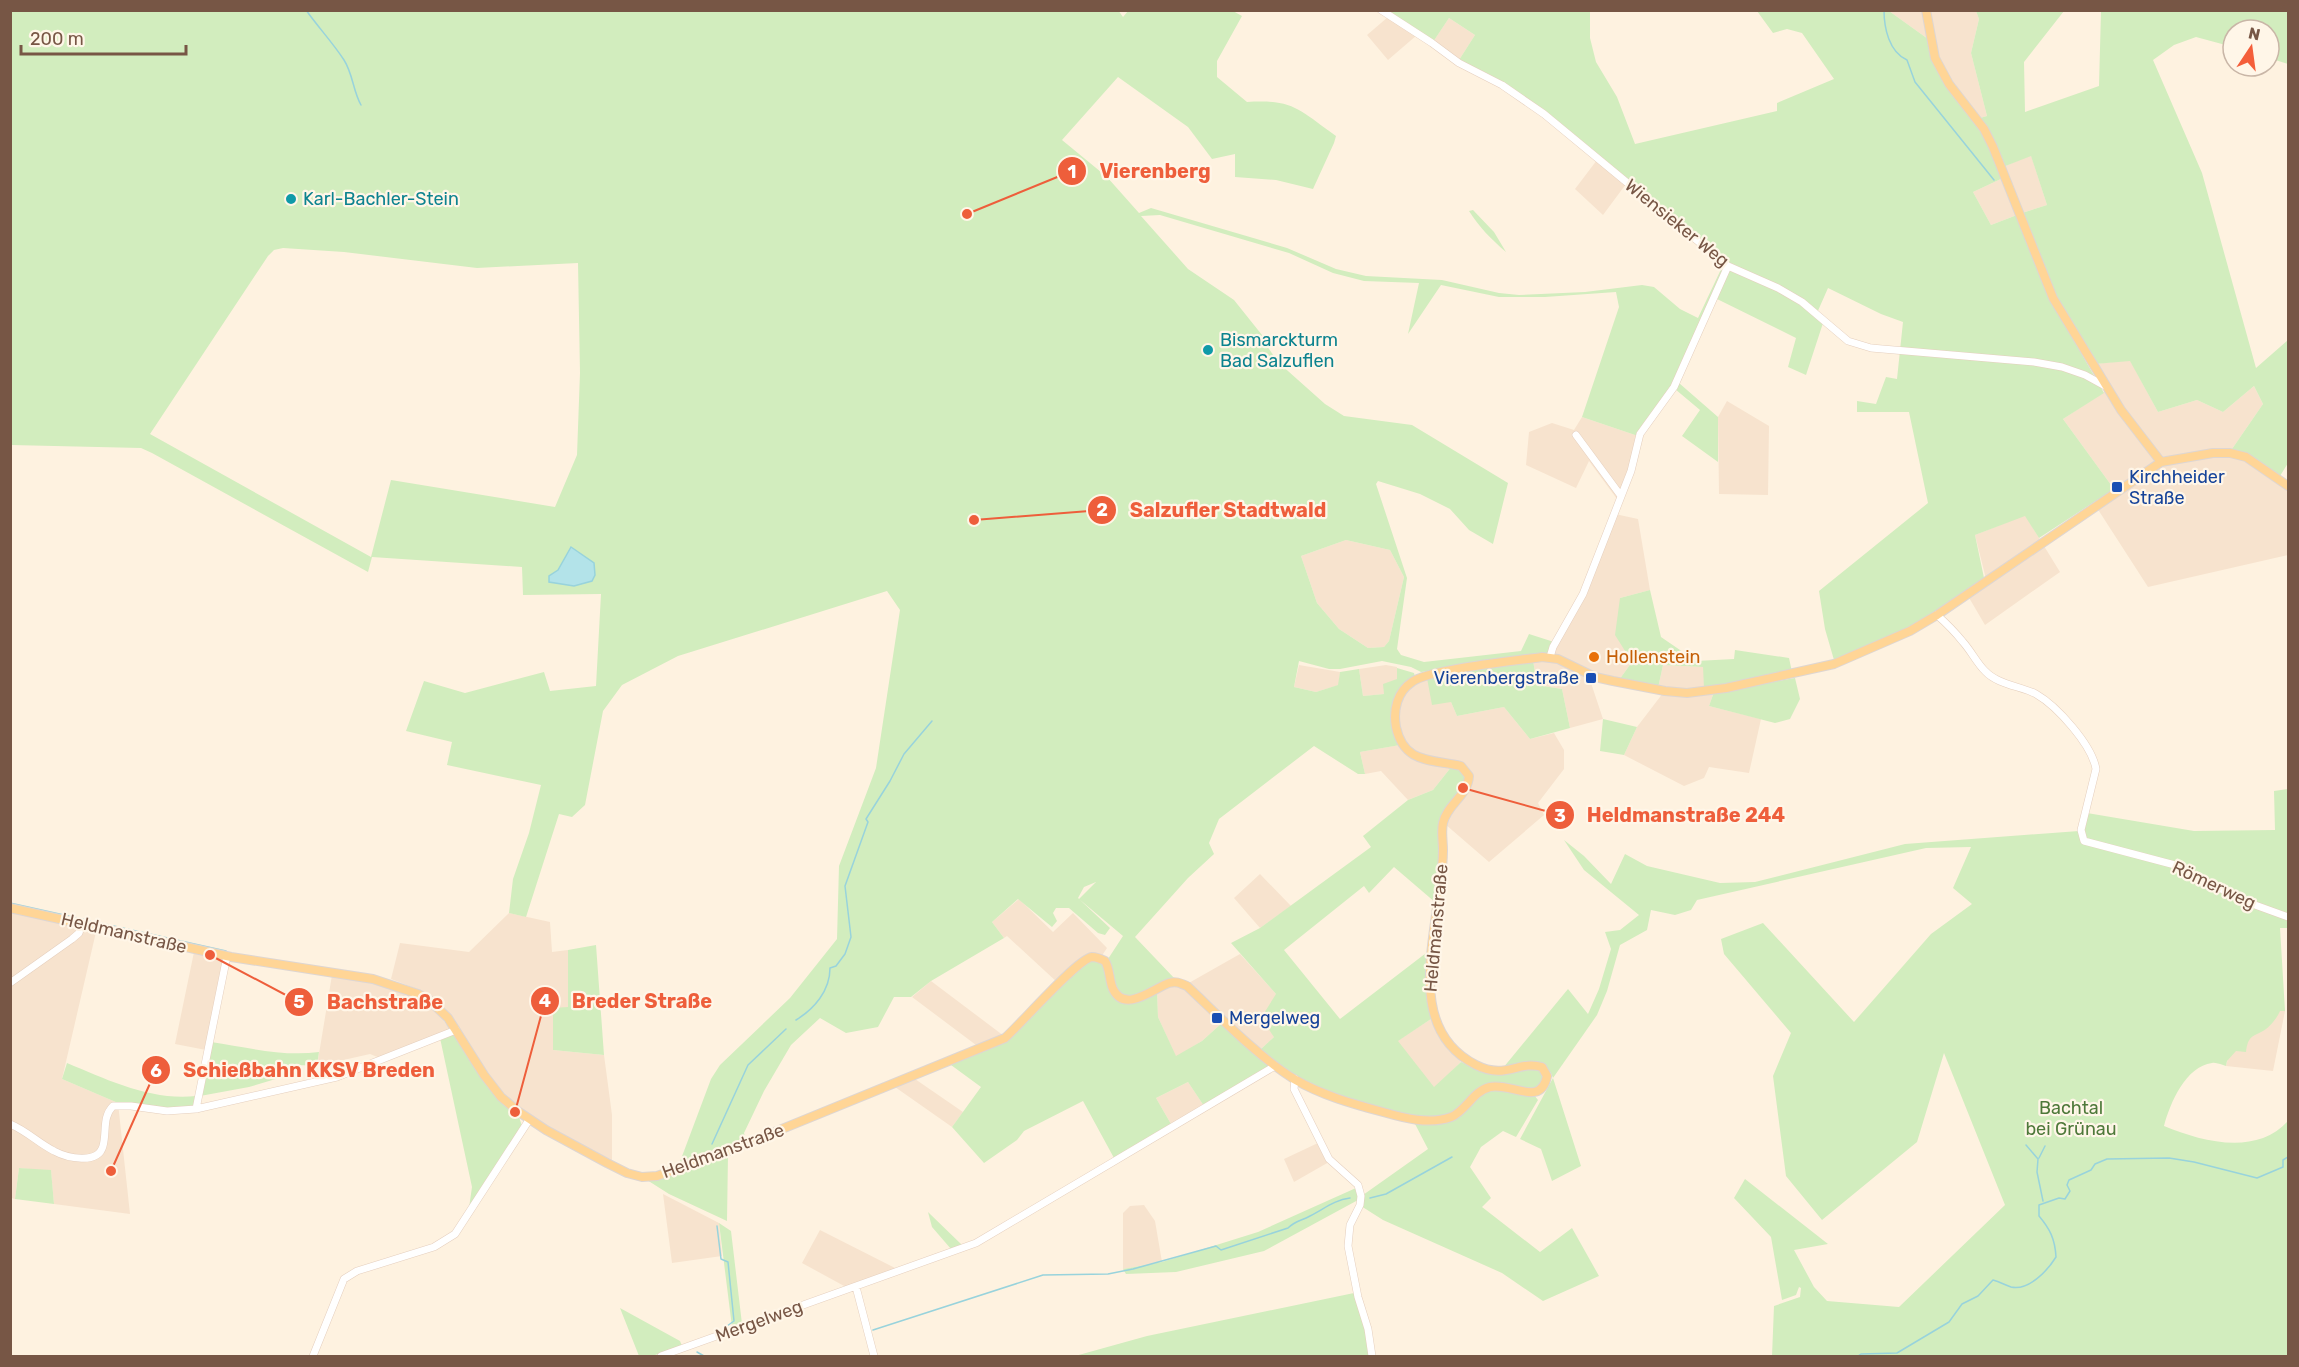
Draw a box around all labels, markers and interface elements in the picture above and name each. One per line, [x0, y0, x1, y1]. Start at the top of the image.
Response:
scale bar [21, 18, 186, 56]
north arrow [2221, 18, 2281, 78]
text: N [2247, 23, 2262, 44]
text: 200 m [30, 28, 84, 50]
callout: Vierenberg [1057, 152, 1223, 190]
text: Vierenberg [1099, 159, 1211, 183]
text: 1 [1068, 161, 1076, 183]
street label: Wiensieker Weg [1620, 174, 1734, 272]
place label: Karl-Bachler-Stein [303, 188, 459, 210]
marker: Karl-Bachler-Stein [284, 192, 298, 206]
place label: Bismarckturm Bad Salzuflen [1220, 329, 1338, 372]
marker: Bismarckturm Bad Salzuflen [1201, 343, 1215, 357]
place label: Kirchheider Straße [2129, 466, 2225, 509]
marker: Kirchheider Straße [2110, 480, 2124, 494]
callout: Salzufler Stadtwald [1087, 491, 1338, 529]
text: Salzufler Stadtwald [1130, 498, 1326, 522]
text: 2 [1096, 499, 1108, 521]
place label: Hollenstein [1606, 646, 1700, 668]
marker: Hollenstein [1587, 650, 1601, 664]
place label: Vierenbergstraße [1433, 667, 1579, 689]
marker: Vierenbergstraße [1584, 671, 1598, 685]
callout: Heldmanstraße 244 [1545, 796, 1797, 834]
text: Heldmanstraße 244 [1587, 803, 1785, 827]
text: 3 [1554, 805, 1566, 827]
street label: Römerweg [2169, 856, 2259, 914]
street label: Heldmanstraße [1419, 863, 1453, 993]
street label: Heldmanstraße [59, 908, 189, 958]
callout: Breder Straße [530, 982, 725, 1020]
callout: Bachstraße [284, 983, 455, 1021]
text: Breder Straße [572, 989, 712, 1013]
text: Bachstraße [327, 990, 443, 1014]
text: 4 [539, 990, 551, 1012]
text: 5 [293, 991, 305, 1013]
place label: Mergelweg [1229, 1007, 1320, 1029]
marker: Mergelweg [1210, 1011, 1224, 1025]
callout: Schießbahn KKSV Breden [141, 1051, 447, 1089]
text: Schießbahn KKSV Breden [183, 1058, 435, 1082]
text: 6 [150, 1060, 162, 1082]
park label: Bachtal bei Grünau [2025, 1097, 2117, 1140]
street label: Heldmanstraße [659, 1119, 787, 1183]
street label: Mergelweg [712, 1295, 806, 1347]

